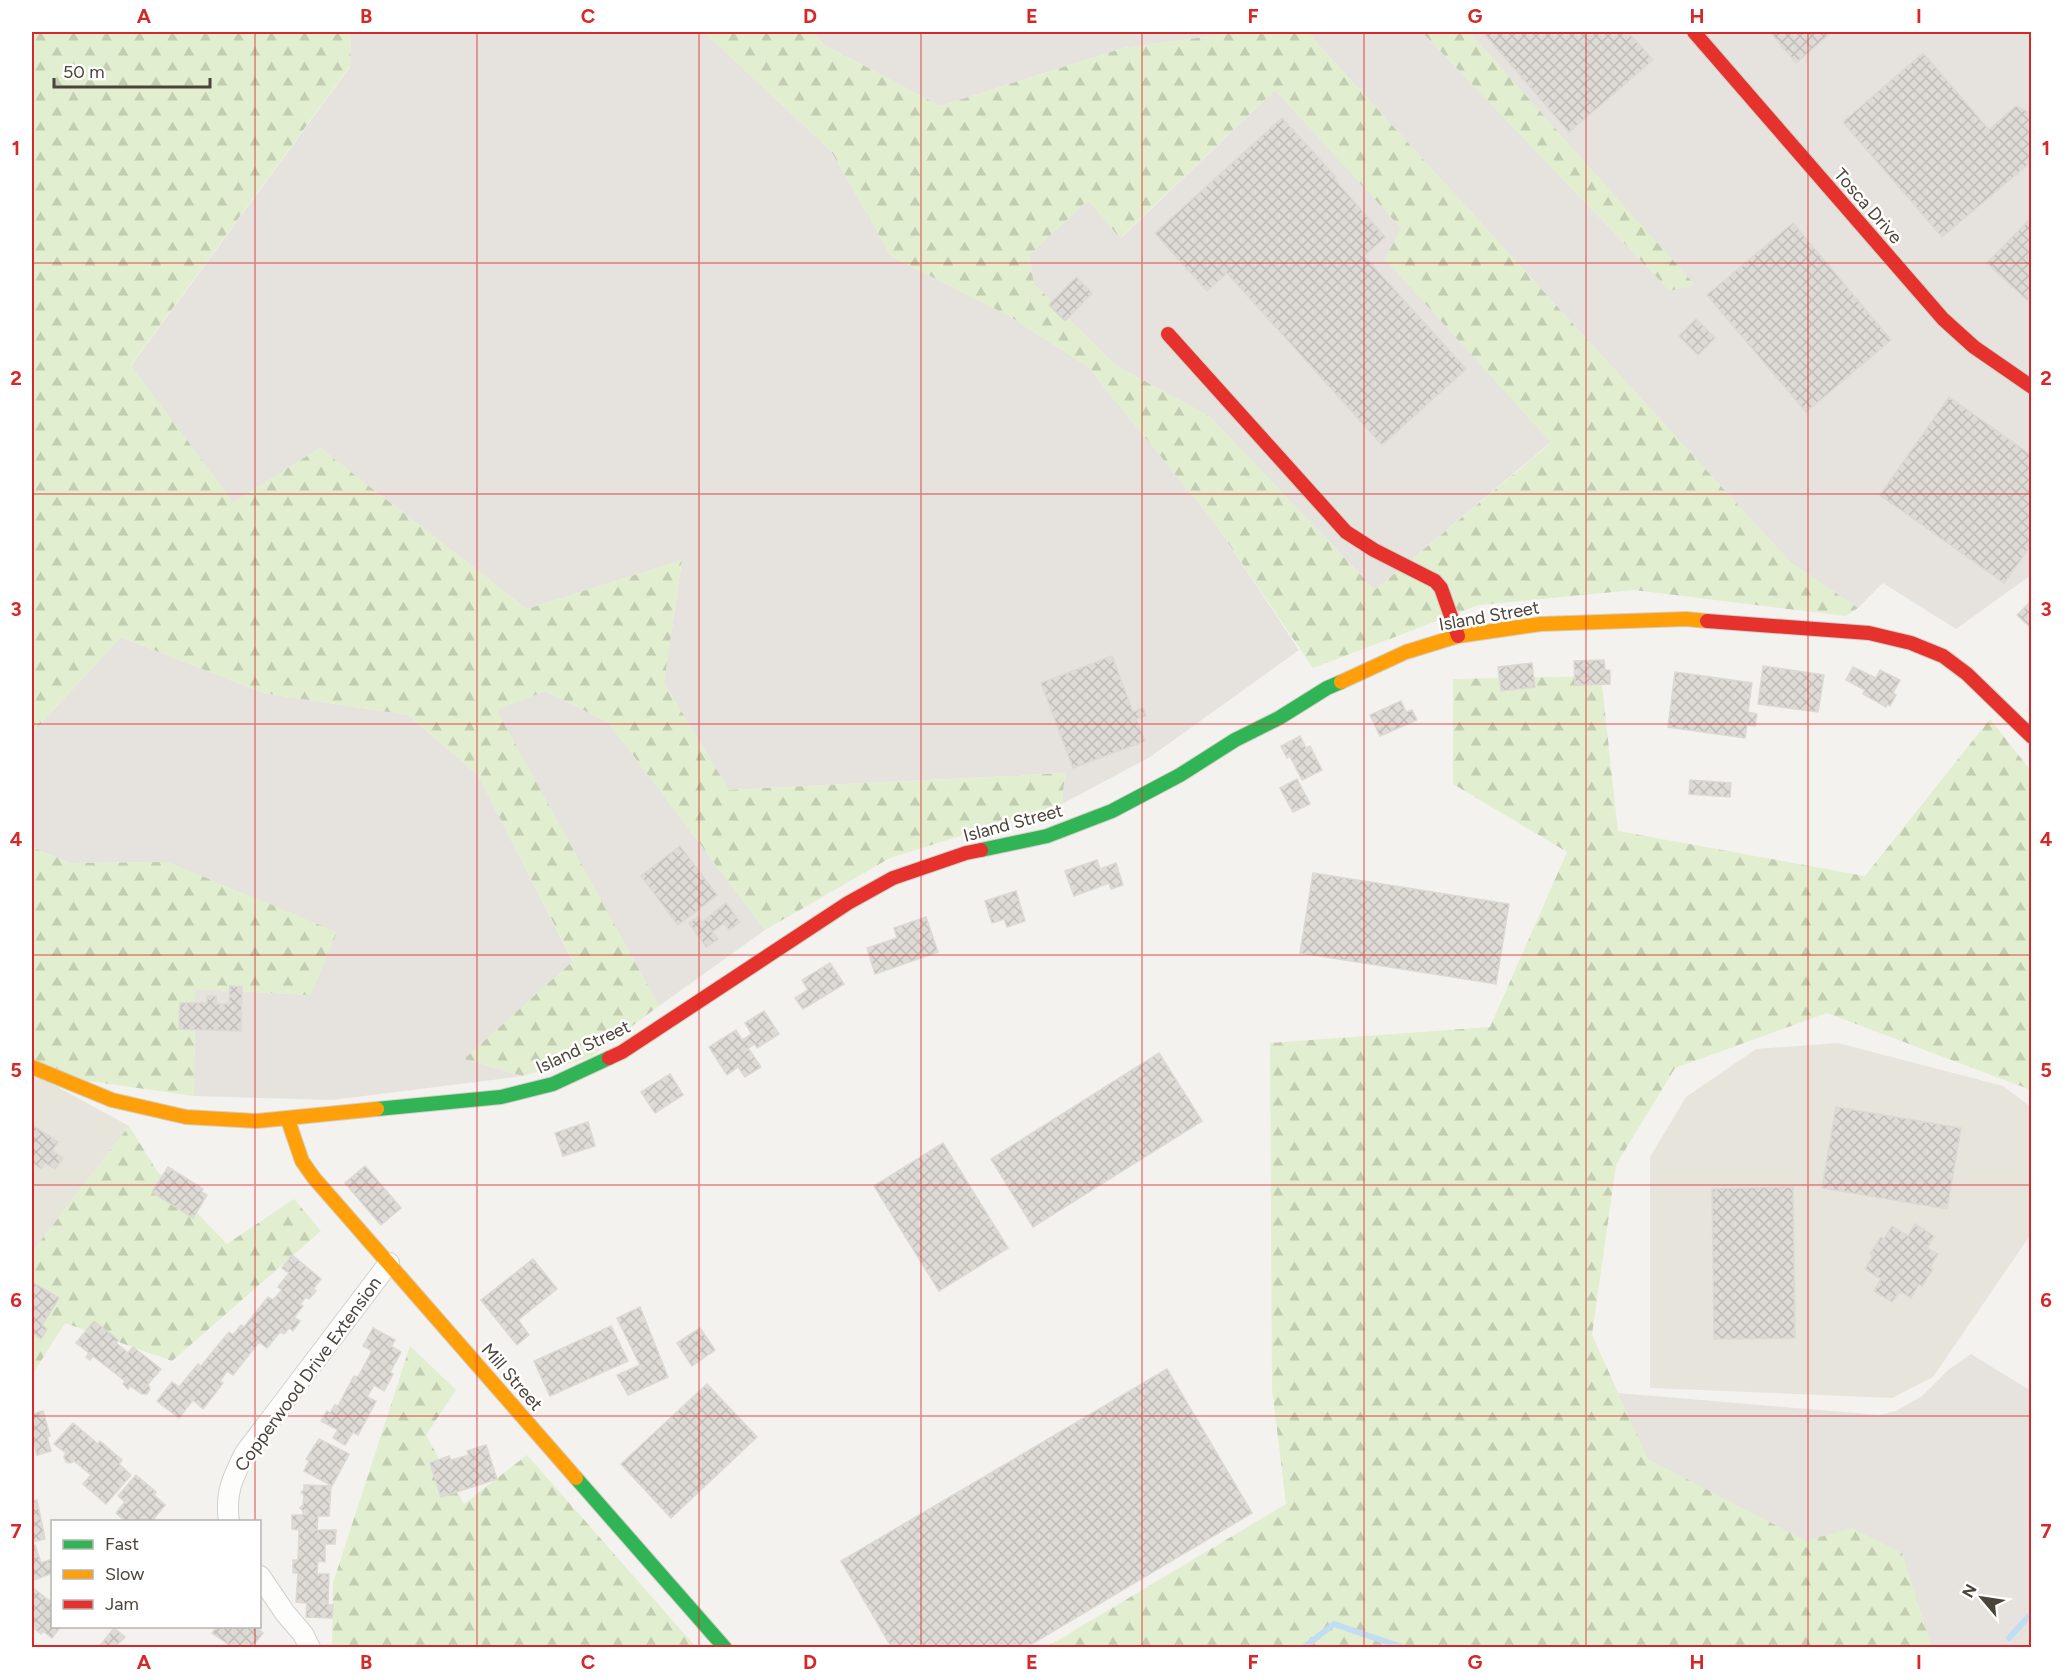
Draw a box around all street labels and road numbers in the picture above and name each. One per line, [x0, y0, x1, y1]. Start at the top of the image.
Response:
street label: Tosca Drive [1829, 164, 1907, 248]
street label: Island Street [1437, 596, 1541, 636]
street label: Island Street [961, 799, 1065, 847]
street label: Island Street [532, 1015, 634, 1078]
street label: Copperwood Drive Extension [230, 1272, 386, 1476]
street label: Mill Street [477, 1339, 547, 1415]

